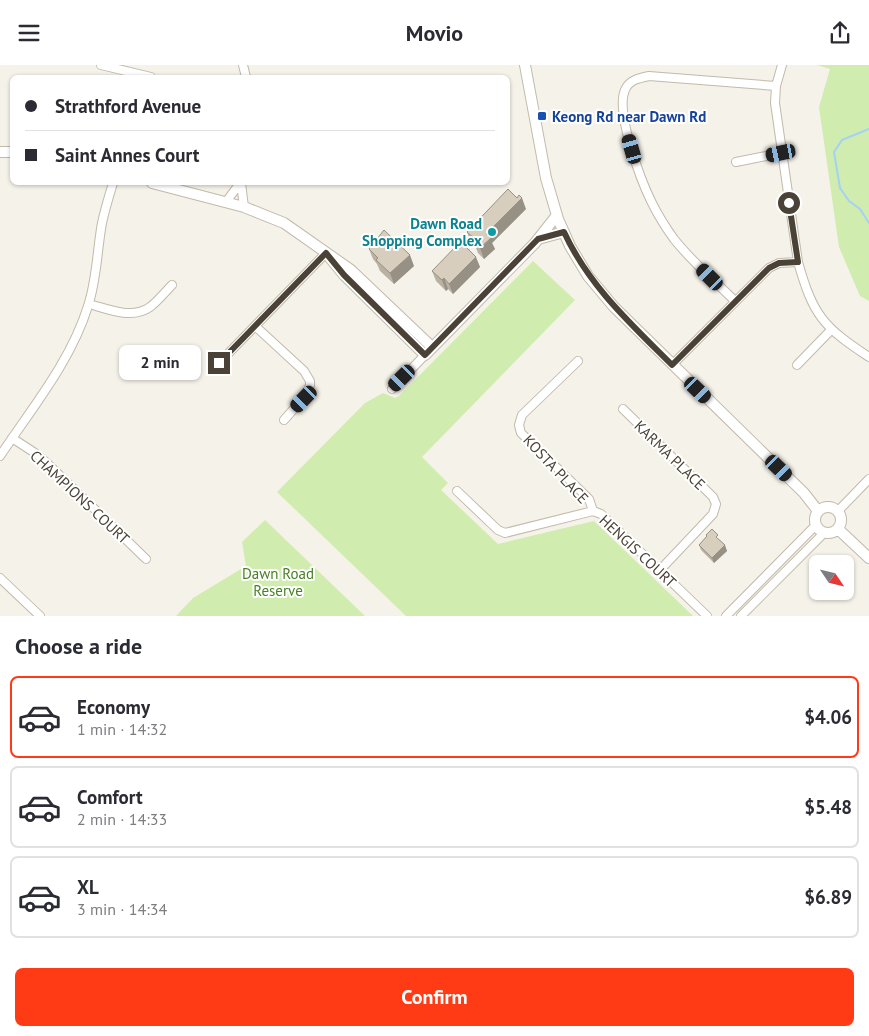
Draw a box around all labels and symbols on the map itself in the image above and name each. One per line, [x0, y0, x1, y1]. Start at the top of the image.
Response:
place label: Keong Rd near Dawn Rd [552, 107, 706, 126]
marker: Keong Rd near Dawn Rd [536, 110, 548, 122]
car [620, 133, 643, 165]
car [764, 143, 797, 163]
route start [778, 192, 800, 214]
place label: Dawn Road Shopping Complex [362, 214, 482, 250]
marker: Dawn Road Shopping Complex [486, 226, 498, 238]
car [694, 261, 725, 293]
callout: 2 min [119, 345, 202, 381]
route end [208, 352, 230, 374]
car [386, 362, 417, 394]
car [681, 374, 714, 406]
car [288, 383, 319, 415]
street label: KARMA PLACE [630, 416, 710, 494]
street label: KOSTA PLACE [519, 431, 593, 507]
street label: CHAMPIONS COURT [26, 446, 134, 548]
car [762, 452, 795, 484]
street label: HENGIS COURT [596, 511, 681, 592]
north arrow [809, 555, 854, 600]
park label: Dawn Road Reserve [242, 564, 314, 600]

